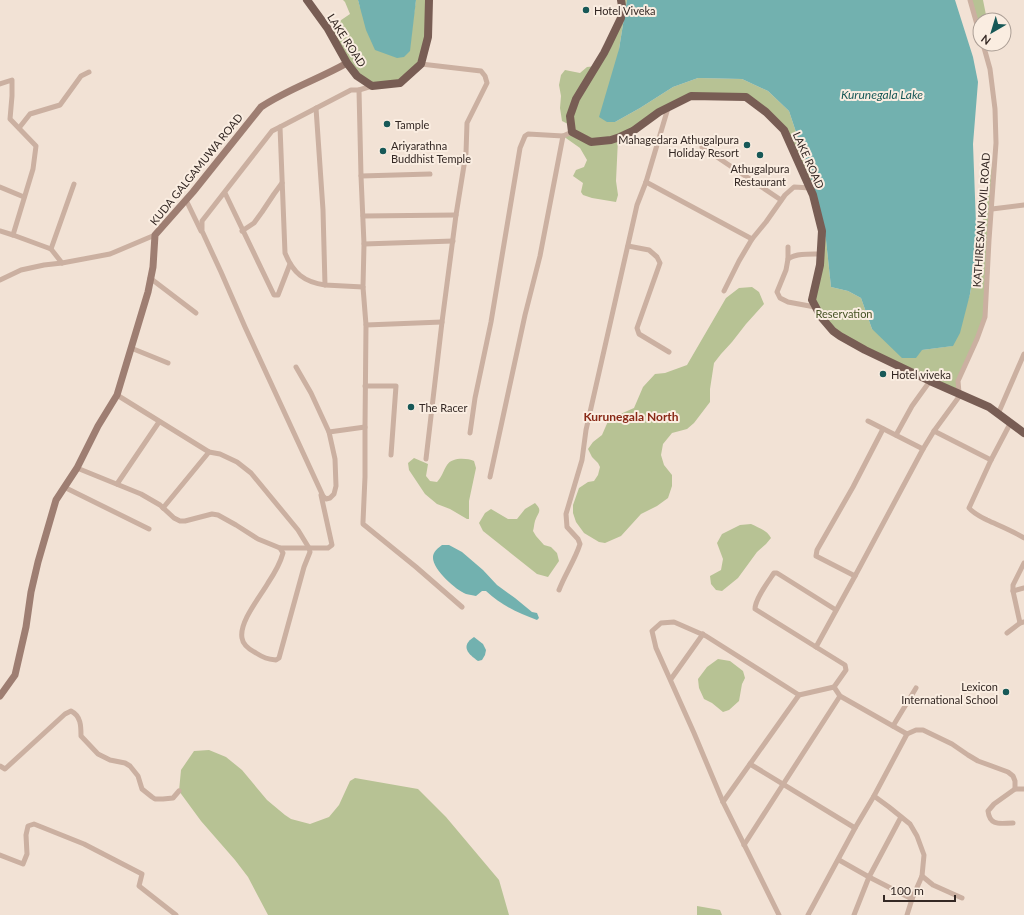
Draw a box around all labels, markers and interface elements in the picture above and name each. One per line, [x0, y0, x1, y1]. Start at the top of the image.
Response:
place label: Hotel Viveka [594, 4, 656, 17]
marker: Hotel Viveka [581, 5, 591, 15]
street label: LAKE ROAD [325, 11, 369, 69]
north arrow [972, 12, 1012, 52]
text: N [978, 33, 993, 48]
water label: Kurunegala Lake [841, 87, 923, 102]
street label: KUDA GALGAMUWA ROAD [147, 111, 245, 227]
place label: Tample [395, 118, 430, 131]
marker: Tample [382, 119, 392, 129]
street label: LAKE ROAD [791, 130, 827, 190]
place label: Mahagedara Athugalpura Holiday Resort [618, 133, 739, 159]
place label: Ariyarathna Buddhist Temple [391, 139, 471, 165]
marker: Mahagedara Athugalpura Holiday Resort [742, 140, 752, 150]
marker: Ariyarathna Buddhist Temple [378, 146, 388, 156]
marker: Athugalpura Restaurant [755, 150, 765, 160]
street label: KATHIRESAN KOVIL ROAD [970, 152, 992, 288]
place label: Athugalpura Restaurant [731, 162, 789, 188]
park label: Reservation [815, 307, 873, 320]
place label: Hotel viveka [891, 368, 951, 381]
marker: Hotel viveka [878, 369, 888, 379]
place label: The Racer [419, 401, 467, 414]
marker: The Racer [406, 402, 416, 412]
district label: Kurunegala North [583, 409, 679, 424]
place label: Lexicon International School [901, 680, 998, 706]
marker: Lexicon International School [1001, 687, 1011, 697]
scale bar [884, 877, 955, 903]
text: 100 m [890, 883, 924, 898]

